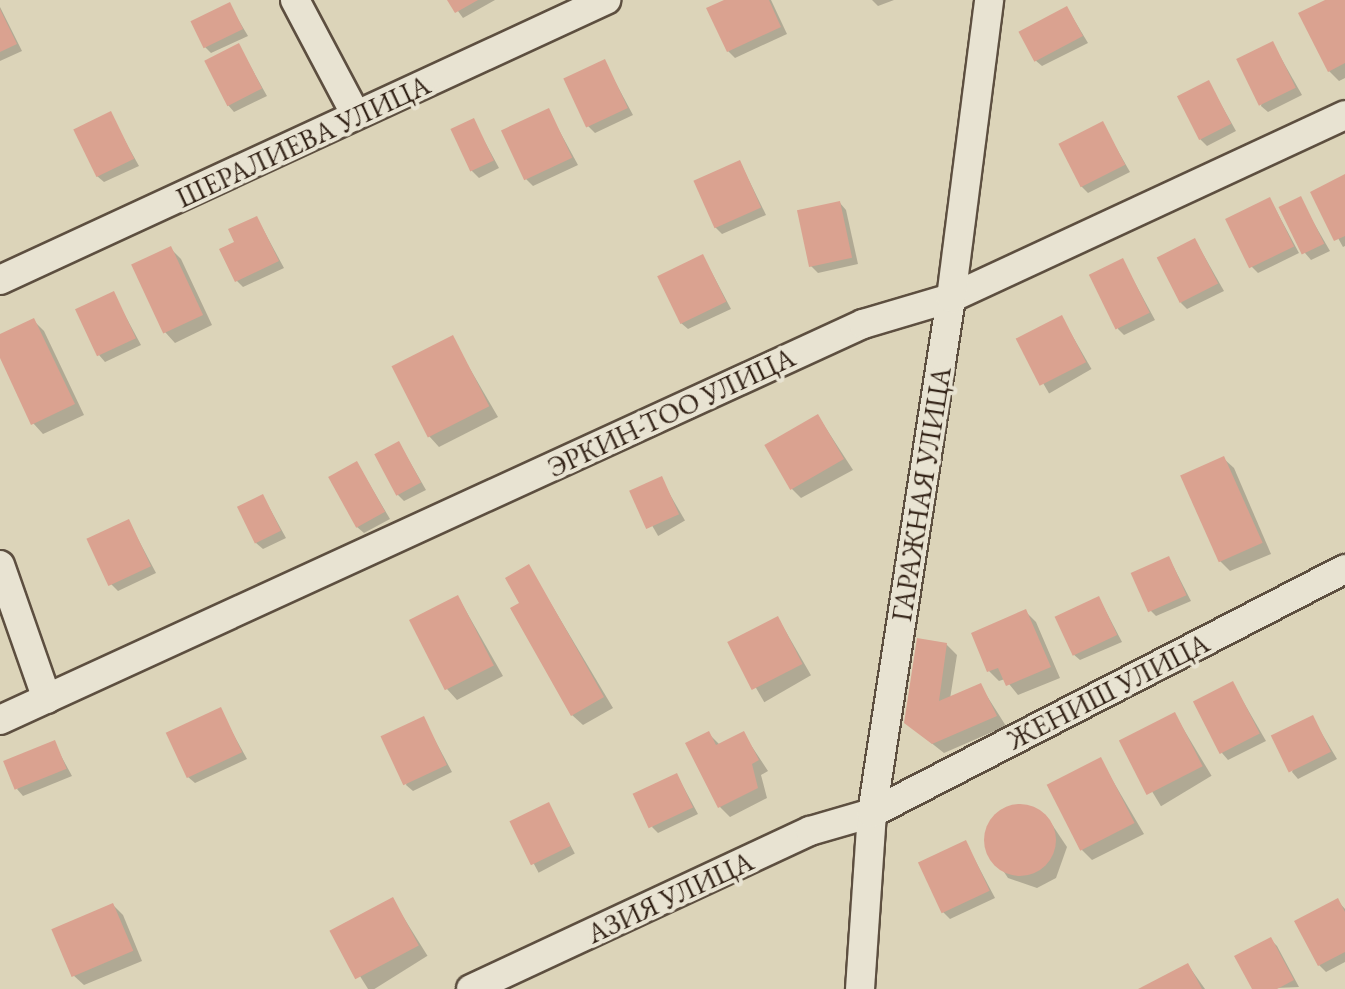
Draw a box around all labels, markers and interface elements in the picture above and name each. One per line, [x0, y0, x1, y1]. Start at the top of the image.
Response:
street label: ШЕРАЛИЕВА УЛИЦА [171, 67, 435, 215]
street label: ЭРКИН-ТОО УЛИЦА [542, 340, 800, 484]
street label: ГАРАЖНАЯ УЛИЦА [884, 364, 958, 624]
street label: ЖЕНИШ УЛИЦА [1001, 626, 1215, 756]
street label: АЗИЯ УЛИЦА [581, 844, 759, 950]

